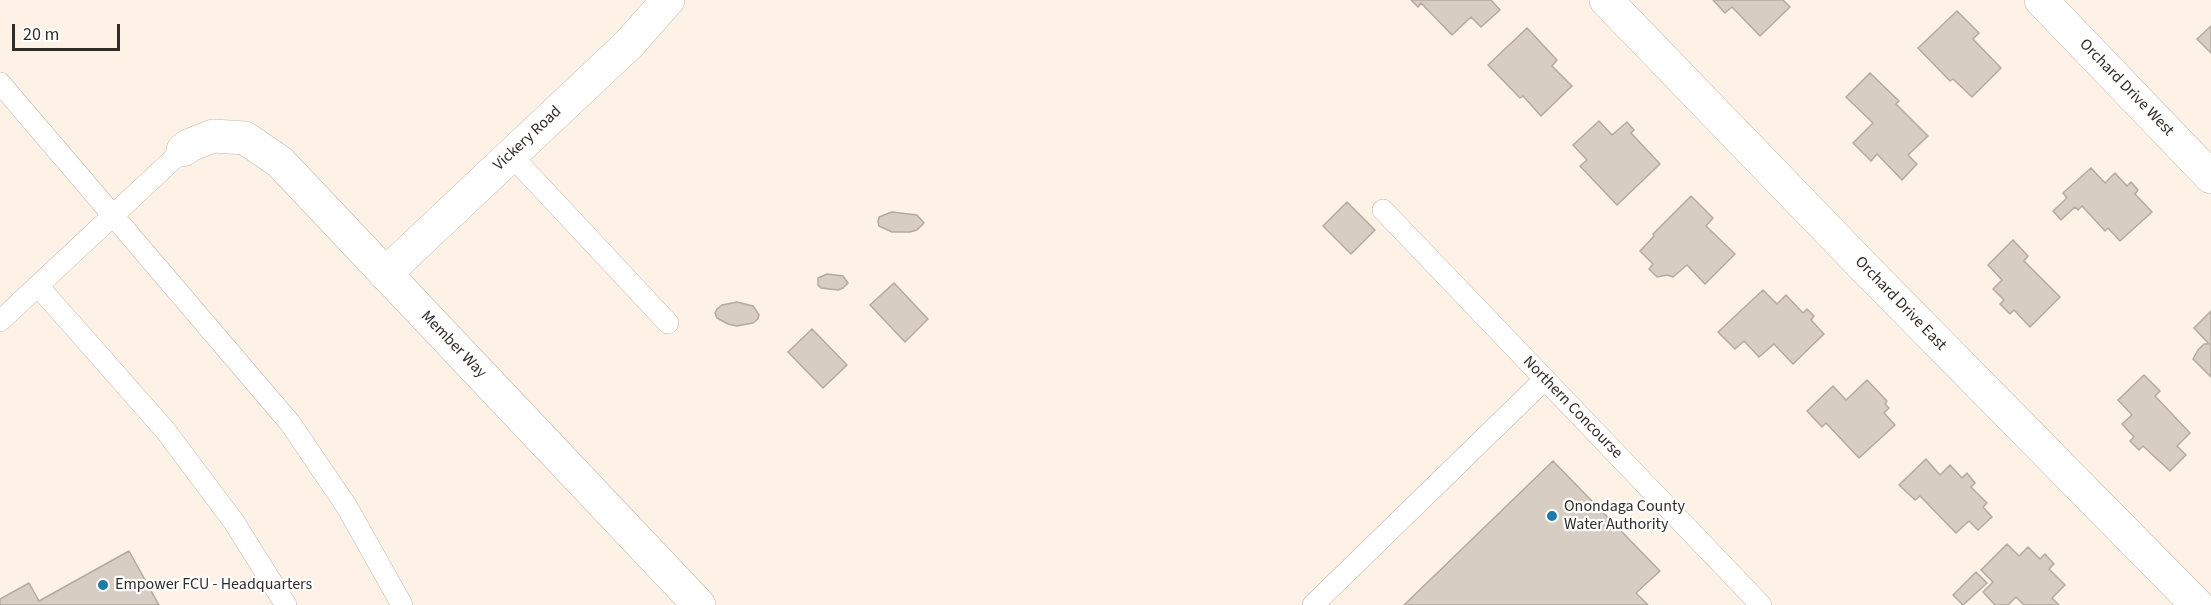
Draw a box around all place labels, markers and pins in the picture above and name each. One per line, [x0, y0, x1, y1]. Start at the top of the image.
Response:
place label: Onondaga County Water Authority [1564, 497, 1685, 535]
marker: Onondaga County Water Authority [1545, 509, 1559, 523]
place label: Empower FCU - Headquarters [115, 575, 312, 595]
marker: Empower FCU - Headquarters [96, 578, 110, 592]

